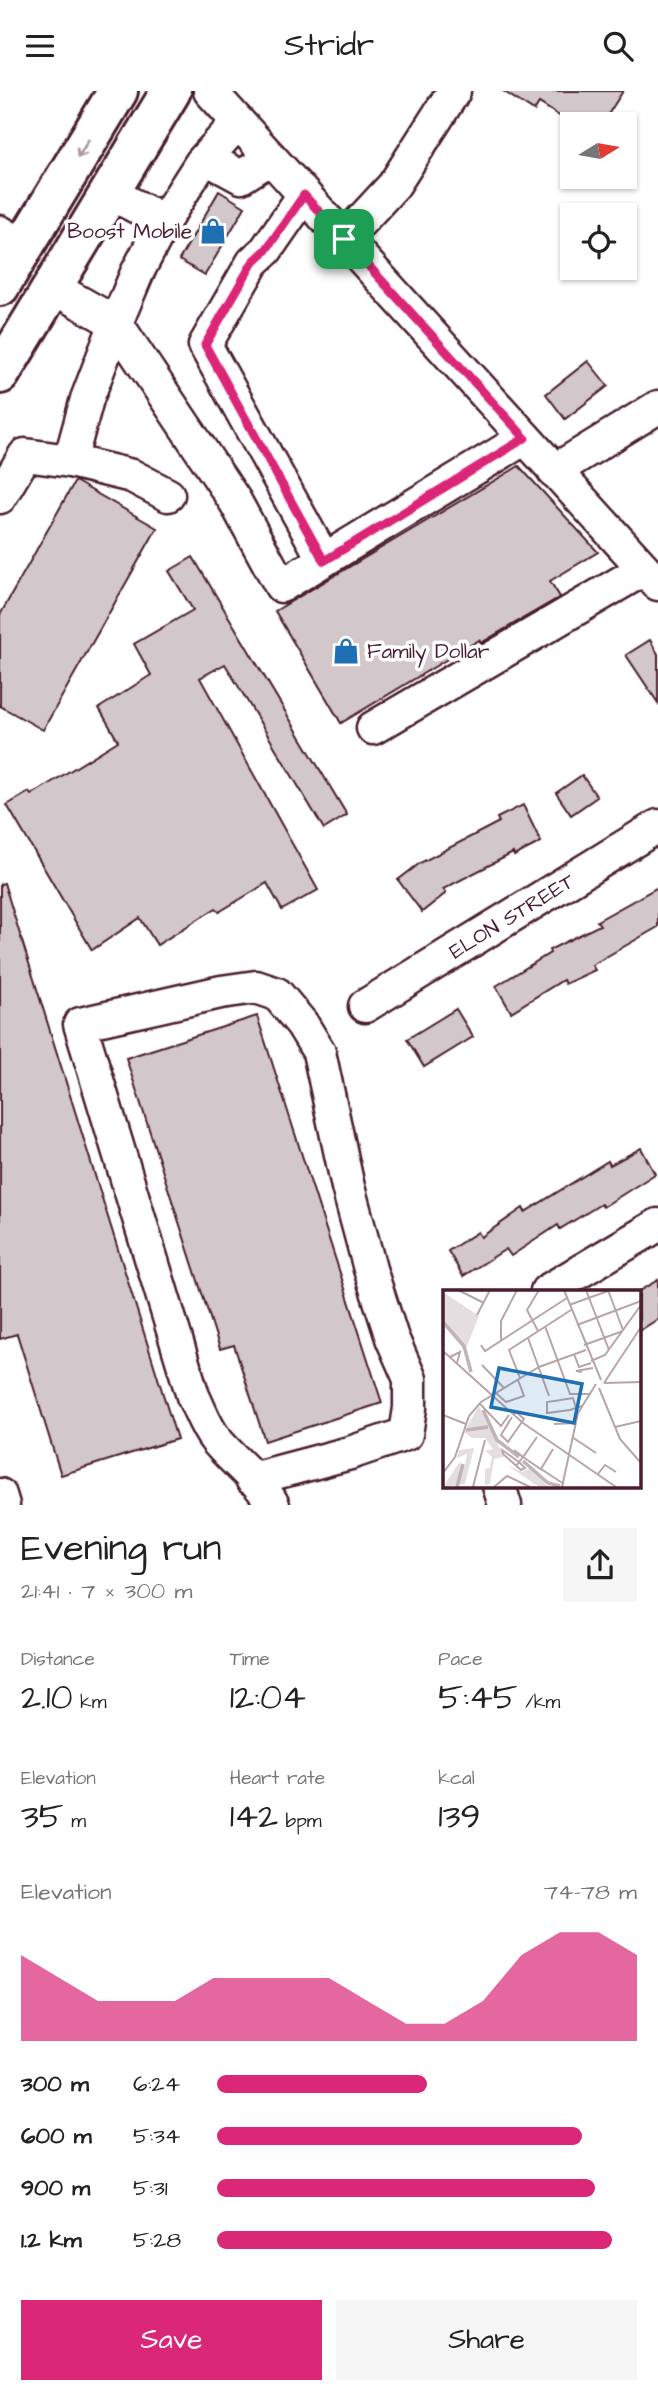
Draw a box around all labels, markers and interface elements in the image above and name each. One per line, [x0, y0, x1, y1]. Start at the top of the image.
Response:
text: Stridr [284, 23, 374, 68]
icon: menu [21, 27, 59, 65]
icon: search [599, 27, 637, 65]
north arrow [560, 112, 637, 189]
map controls [560, 112, 637, 280]
one-way arrow [75, 139, 89, 159]
button: locate [560, 203, 637, 280]
pin [314, 209, 374, 269]
shop icon: Boost Mobile [198, 216, 228, 246]
place label: Boost Mobile [67, 217, 192, 246]
icon: arrive [325, 220, 363, 258]
shop icon: Family Dollar [331, 636, 361, 666]
place label: Family Dollar [367, 637, 490, 668]
street label: ELON STREET [444, 866, 581, 966]
inset map [443, 1290, 640, 1487]
text: Evening run [21, 1523, 222, 1575]
button: share [563, 1528, 637, 1602]
text: 21:41 · 7 × 300 m [21, 1575, 192, 1607]
text: Distance [21, 1646, 95, 1673]
text: Time [230, 1646, 269, 1673]
text: Pace [438, 1646, 482, 1673]
text: 2.10 [21, 1673, 73, 1722]
text: 12:04 [230, 1673, 306, 1722]
text: 5:45 [438, 1673, 518, 1722]
text: km [73, 1689, 107, 1716]
text: /km [518, 1689, 560, 1716]
text: Elevation [21, 1765, 96, 1792]
text: Heart rate [230, 1765, 325, 1792]
text: kcal [438, 1765, 475, 1792]
text: 35 [21, 1792, 64, 1841]
text: 142 [230, 1792, 278, 1841]
text: 139 [438, 1792, 481, 1841]
text: m [64, 1808, 86, 1835]
text: bpm [278, 1808, 322, 1835]
text: Elevation [21, 1876, 112, 1908]
text: 74–78 m [544, 1876, 637, 1908]
text: 300 m [21, 2068, 89, 2100]
text: 6:24 [133, 2068, 180, 2100]
text: 600 m [21, 2120, 92, 2152]
text: 5:34 [133, 2120, 180, 2152]
text: 900 m [21, 2172, 90, 2204]
text: 5:31 [133, 2172, 168, 2204]
text: 1.2 km [21, 2224, 82, 2256]
text: 5:28 [133, 2224, 181, 2256]
button: Save [21, 2300, 322, 2380]
button: Share [336, 2300, 637, 2380]

